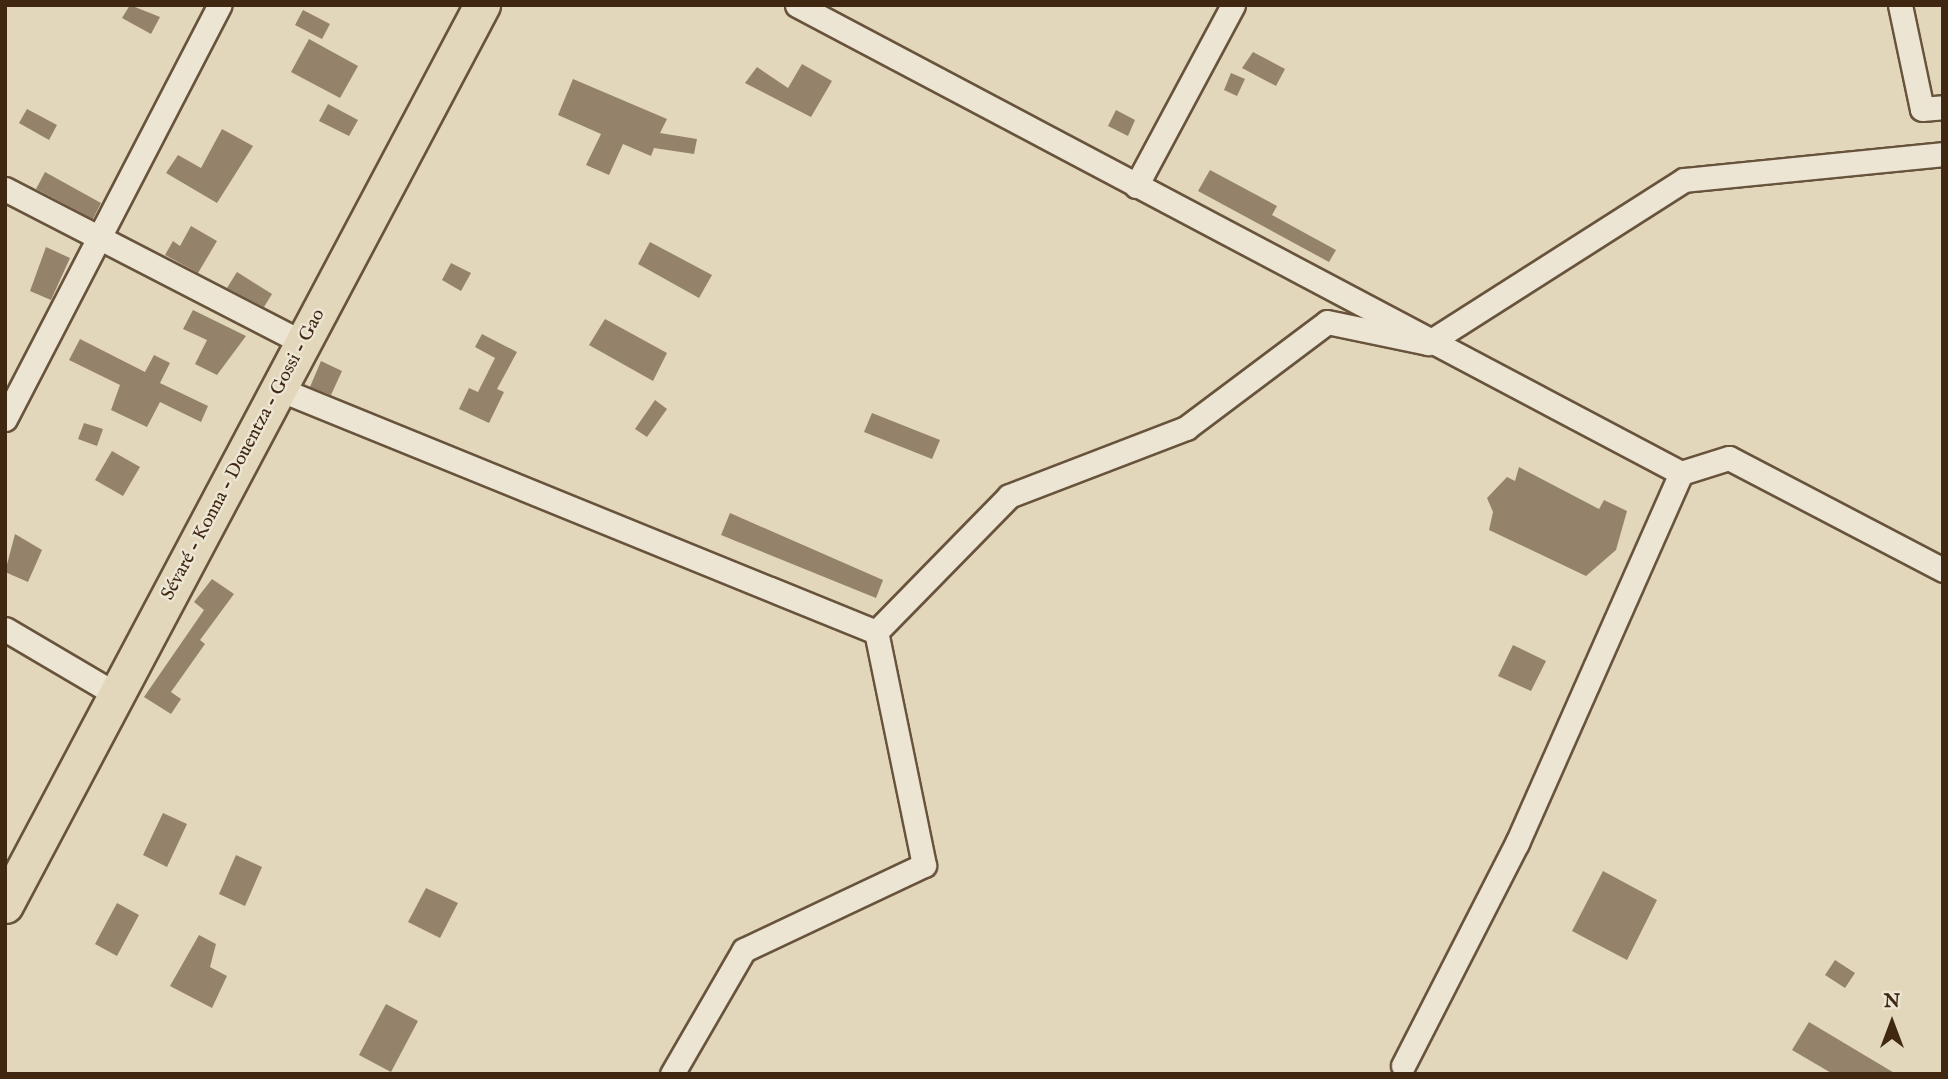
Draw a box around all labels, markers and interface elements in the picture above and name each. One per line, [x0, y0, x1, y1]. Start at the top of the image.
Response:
street label: Sévaré - Konna - Douentza - Gossi - Gao [157, 306, 331, 604]
north arrow [1857, 988, 1927, 1058]
text: N [1884, 990, 1900, 1014]

